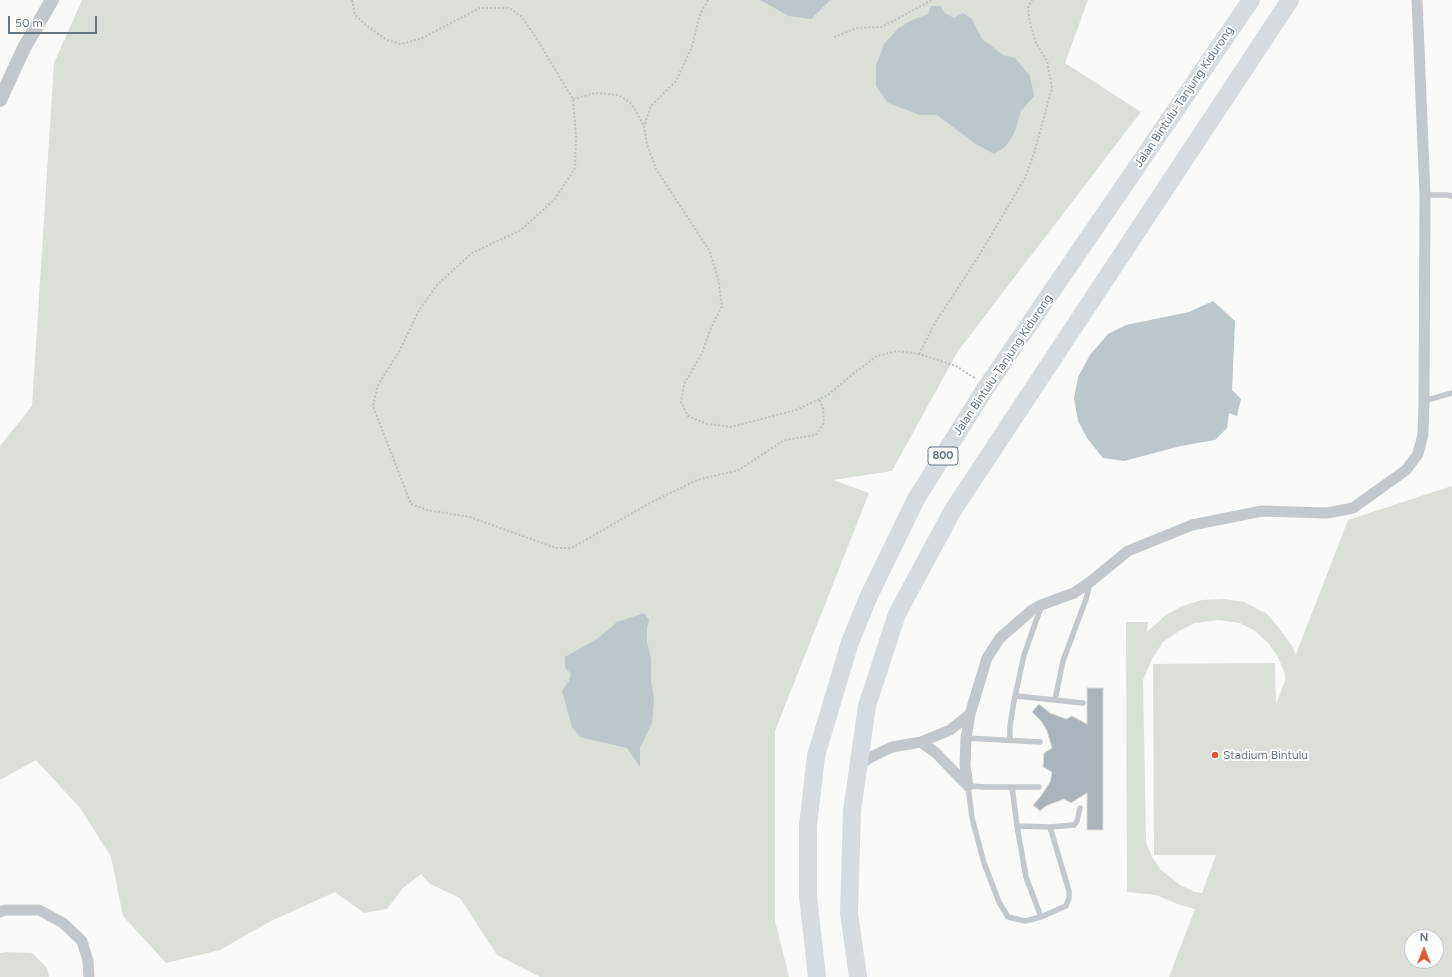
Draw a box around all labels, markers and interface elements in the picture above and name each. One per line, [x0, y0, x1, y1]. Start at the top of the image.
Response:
scale bar [10, 8, 99, 34]
text: 50 m [15, 16, 43, 30]
street label: Jalan Bintulu-Tanjung Kidurong [1131, 24, 1237, 170]
street label: Jalan Bintulu-Tanjung Kidurong [950, 292, 1056, 438]
road number: 800 [928, 447, 958, 465]
place label: Stadium Bintulu [1223, 748, 1308, 762]
marker: Stadium Bintulu [1210, 750, 1220, 760]
north arrow [1404, 929, 1444, 969]
text: N [1420, 931, 1428, 944]

